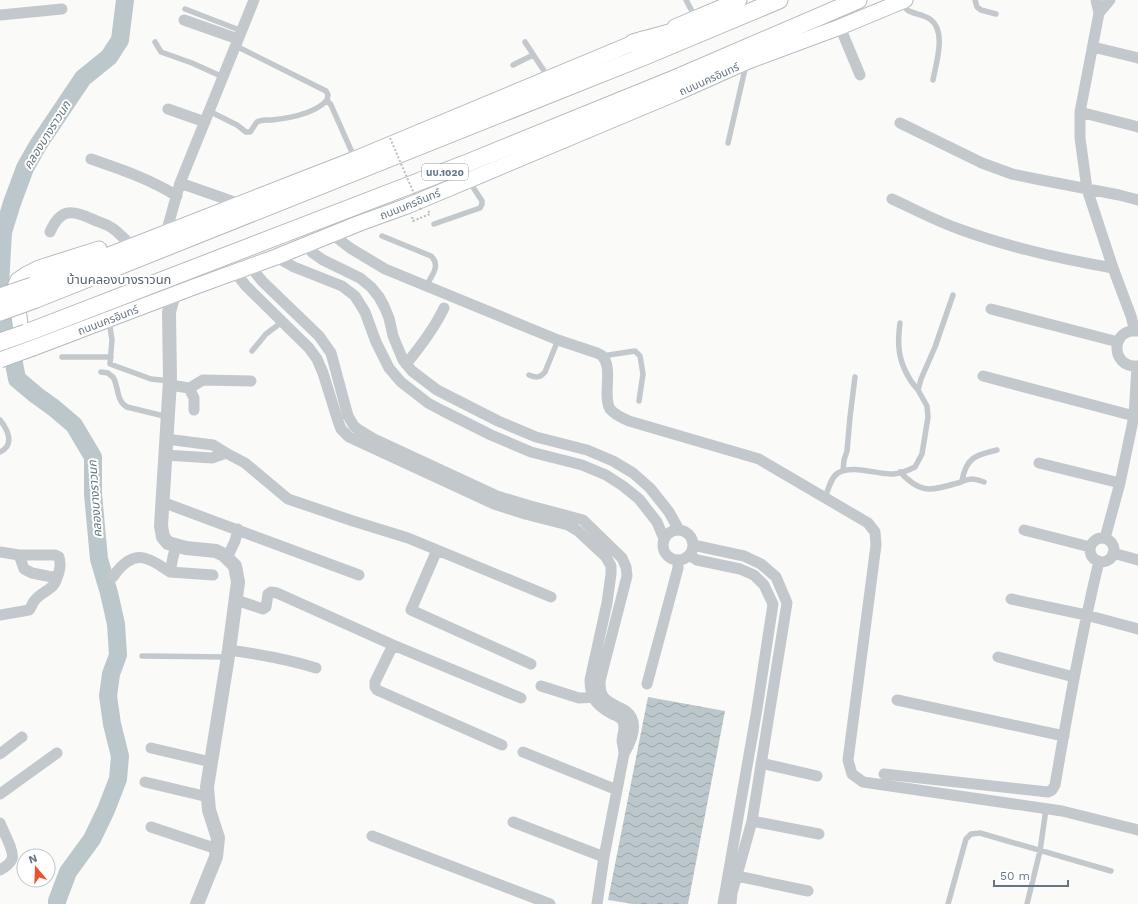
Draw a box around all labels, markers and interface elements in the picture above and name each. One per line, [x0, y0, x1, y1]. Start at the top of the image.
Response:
street label: ถนนนครอินทร์ [677, 60, 742, 98]
water label: คลองบางราวนก [21, 98, 74, 171]
road number: นบ.1020 [422, 164, 468, 180]
street label: ถนนนครอินทร์ [378, 186, 443, 222]
district label: บ้านคลองบางราวนก [67, 272, 171, 287]
street label: ถนนนครอินทร์ [76, 303, 141, 338]
water label: คลองบางราวนก [85, 459, 105, 538]
north arrow [16, 848, 56, 888]
text: N [27, 852, 39, 866]
scale bar [994, 862, 1068, 888]
text: 50 m [1000, 869, 1030, 883]

